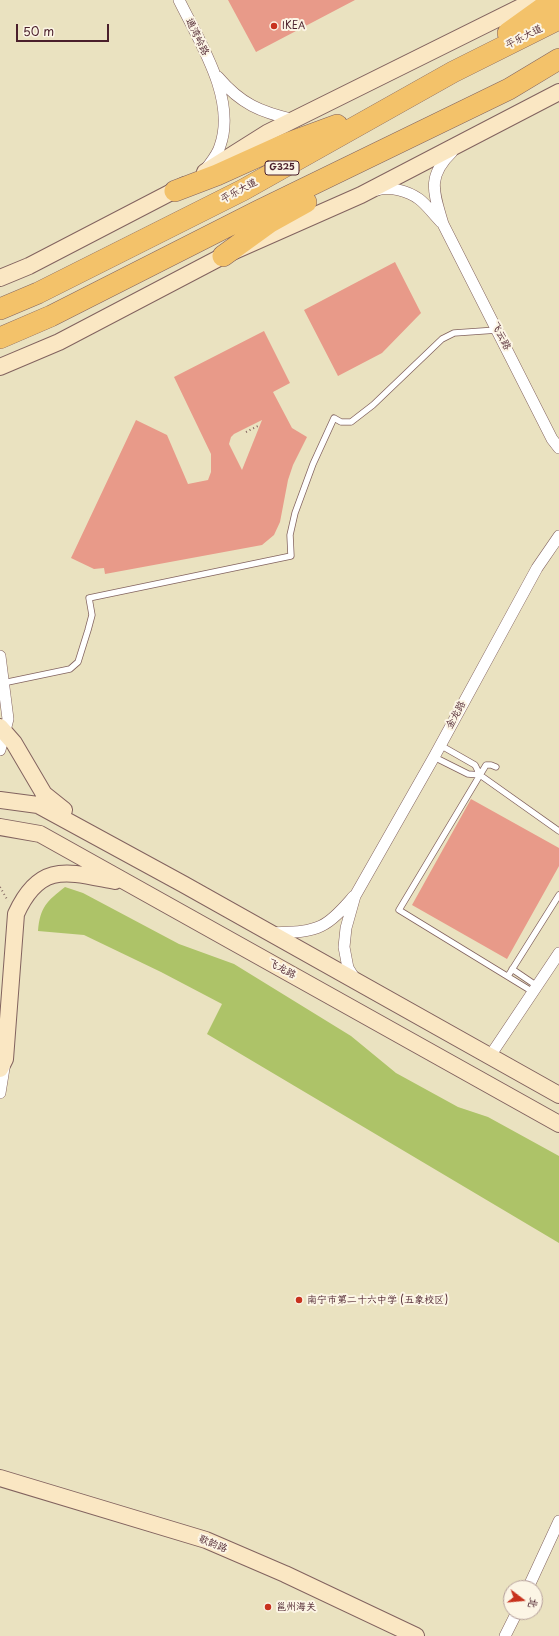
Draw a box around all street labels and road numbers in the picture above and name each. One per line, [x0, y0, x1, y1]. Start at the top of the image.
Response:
street label: 通湾岭路 [183, 16, 211, 58]
street label: 平乐大道 [503, 23, 545, 51]
road number: G325 [265, 161, 299, 175]
street label: 平乐大道 [219, 176, 259, 206]
street label: 飞云路 [489, 320, 513, 352]
street label: 金龙路 [443, 699, 469, 731]
street label: 飞龙路 [266, 956, 298, 982]
street label: 歌韵路 [197, 1533, 229, 1555]

